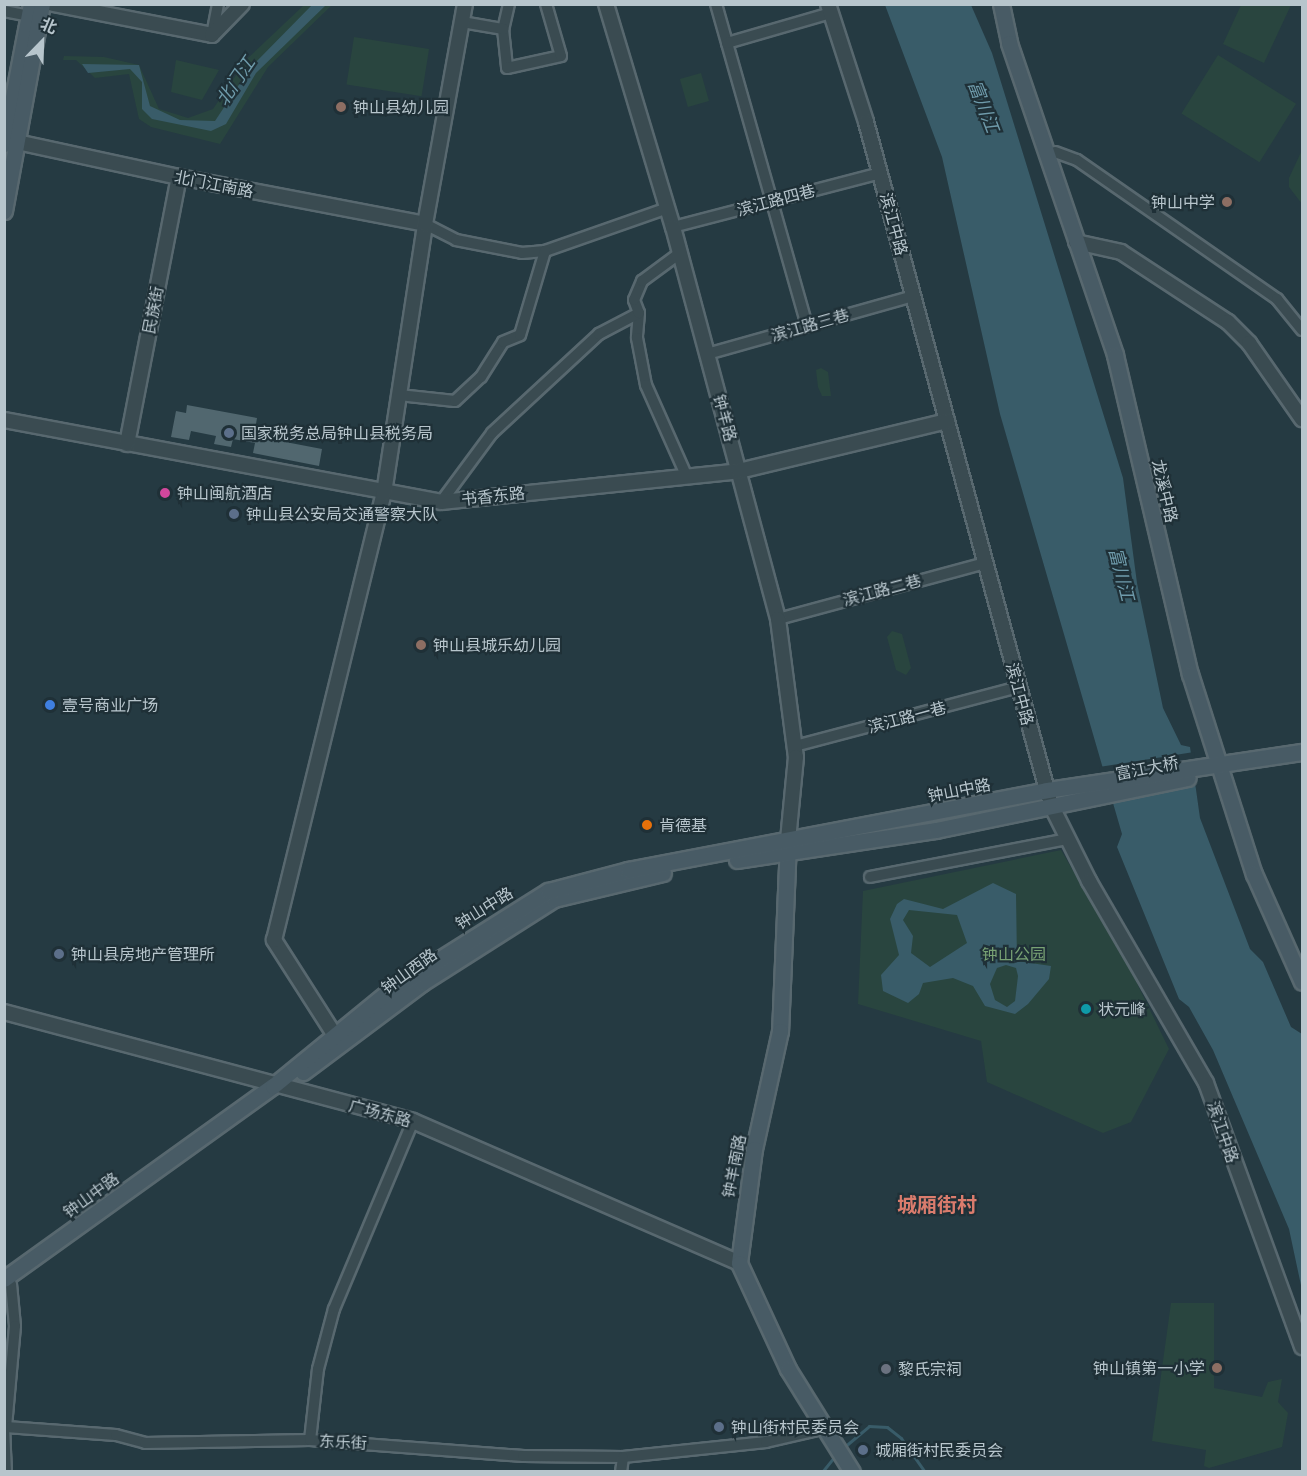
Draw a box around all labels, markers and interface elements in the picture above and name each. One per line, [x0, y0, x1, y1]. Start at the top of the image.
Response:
north arrow [12, 12, 72, 72]
text: 北 [38, 13, 60, 37]
water label: 北门江 [211, 53, 259, 109]
water label: 富川江 [964, 77, 1004, 135]
place label: 钟山县幼儿园 [353, 97, 449, 117]
marker: 钟山县幼儿园 [334, 100, 348, 114]
street label: 北门江南路 [173, 167, 255, 201]
street label: 滨江路四巷 [735, 180, 817, 220]
street label: 滨江中路 [876, 191, 912, 257]
place label: 钟山中学 [1151, 192, 1215, 212]
marker: 钟山中学 [1220, 195, 1234, 209]
street label: 民族街 [139, 285, 167, 335]
street label: 滨江路三巷 [769, 305, 851, 345]
street label: 钟羊路 [710, 392, 740, 444]
place label: 国家税务总局钟山县税务局 [241, 423, 433, 443]
marker: 国家税务总局钟山县税务局 [222, 426, 236, 440]
street label: 龙溪中路 [1148, 458, 1182, 524]
place label: 钟山闽航酒店 [177, 483, 273, 503]
street label: 书香东路 [460, 483, 526, 509]
marker: 钟山闽航酒店 [158, 486, 172, 500]
place label: 钟山县公安局交通警察大队 [246, 504, 438, 524]
marker: 钟山县公安局交通警察大队 [227, 507, 241, 521]
water label: 富川江 [1105, 545, 1139, 603]
street label: 滨江路二巷 [841, 570, 923, 610]
place label: 钟山县城乐幼儿园 [433, 635, 561, 655]
marker: 钟山县城乐幼儿园 [414, 638, 428, 652]
street label: 滨江中路 [1002, 661, 1038, 727]
place label: 壹号商业广场 [62, 695, 158, 715]
street label: 滨江路一巷 [866, 697, 948, 737]
marker: 壹号商业广场 [43, 698, 57, 712]
street label: 富江大桥 [1114, 752, 1180, 784]
street label: 钟山中路 [926, 774, 992, 806]
place label: 肯德基 [659, 815, 707, 835]
marker: 肯德基 [640, 818, 654, 832]
street label: 钟山中路 [452, 883, 516, 933]
place label: 钟山县房地产管理所 [71, 944, 215, 964]
street label: 钟山西路 [377, 944, 441, 998]
park label: 钟山公园 [982, 944, 1046, 964]
marker: 钟山县房地产管理所 [52, 947, 66, 961]
place label: 状元峰 [1098, 999, 1146, 1019]
marker: 状元峰 [1079, 1002, 1093, 1016]
street label: 广场东路 [347, 1095, 413, 1131]
street label: 滨江中路 [1204, 1099, 1242, 1165]
street label: 钟羊南路 [718, 1133, 750, 1199]
street label: 钟山中路 [59, 1168, 123, 1222]
district label: 城厢街村 [897, 1192, 977, 1216]
place label: 钟山镇第一小学 [1093, 1358, 1205, 1378]
place label: 黎氏宗祠 [898, 1359, 962, 1379]
marker: 钟山镇第一小学 [1210, 1361, 1224, 1375]
marker: 黎氏宗祠 [879, 1362, 893, 1376]
place label: 钟山街村民委员会 [731, 1417, 859, 1437]
marker: 钟山街村民委员会 [712, 1420, 726, 1434]
street label: 东乐街 [319, 1431, 367, 1453]
place label: 城厢街村民委员会 [875, 1440, 1003, 1460]
marker: 城厢街村民委员会 [856, 1443, 870, 1457]

